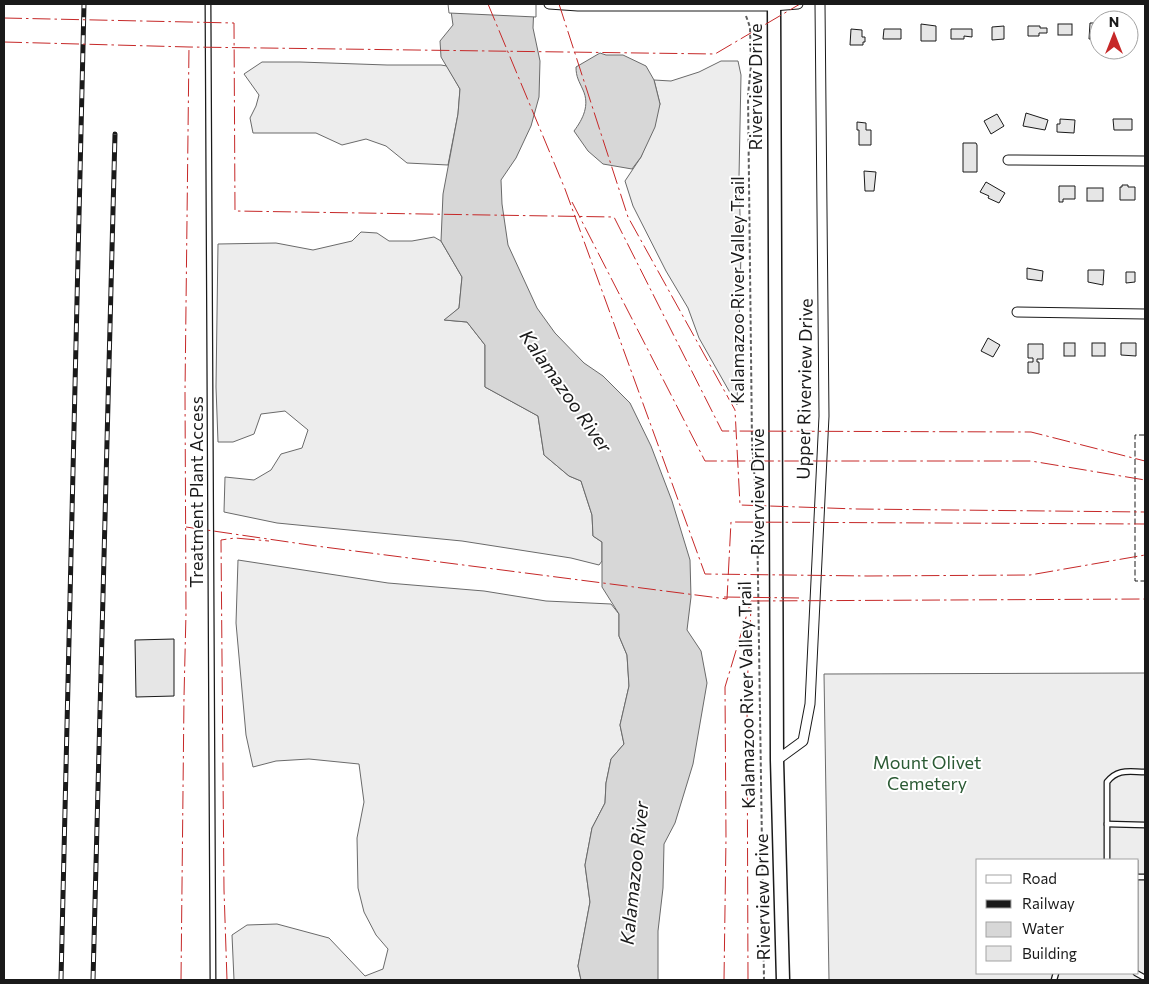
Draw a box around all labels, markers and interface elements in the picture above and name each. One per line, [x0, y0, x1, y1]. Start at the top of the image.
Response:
north arrow [1089, 10, 1139, 60]
text: N [1109, 13, 1119, 30]
street label: Riverview Drive [744, 24, 766, 150]
street label: Kalamazoo River Valley Trail [726, 176, 748, 404]
street label: Upper Riverview Drive [791, 298, 817, 480]
water label: Kalamazoo River [516, 325, 618, 458]
street label: Treatment Plant Access [185, 396, 207, 588]
street label: Riverview Drive [746, 429, 768, 555]
street label: Kalamazoo River Valley Trail [733, 581, 759, 809]
park label: Mount Olivet Cemetery [873, 751, 981, 794]
water label: Kalamazoo River [615, 799, 653, 946]
street label: Riverview Drive [750, 833, 774, 961]
legend [976, 859, 1139, 974]
text: Road [1022, 869, 1057, 887]
text: Railway [1022, 894, 1075, 912]
text: Water [1022, 919, 1064, 937]
text: Building [1022, 944, 1077, 962]

